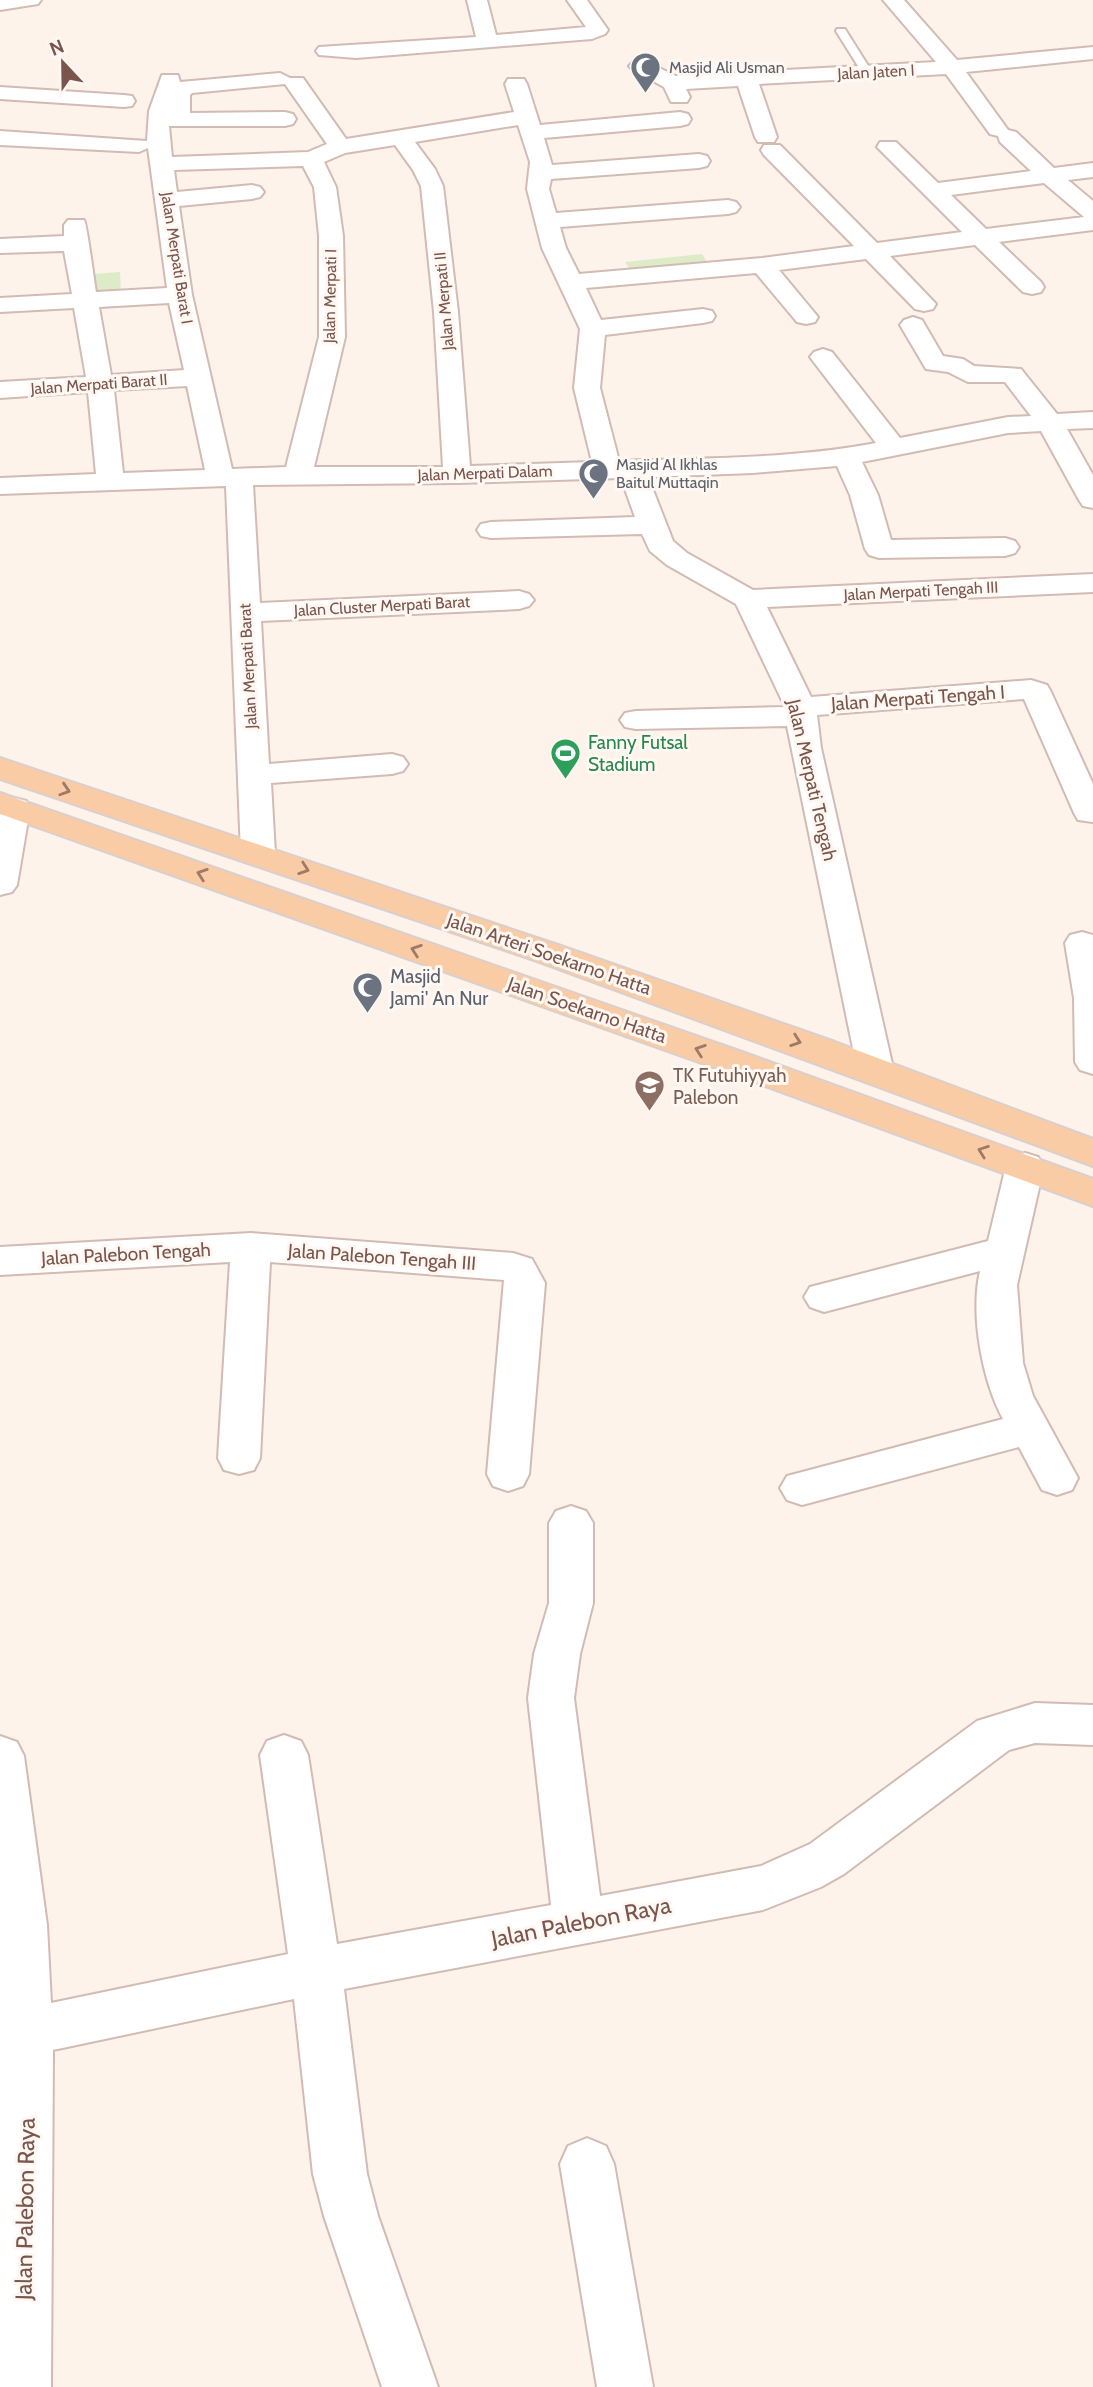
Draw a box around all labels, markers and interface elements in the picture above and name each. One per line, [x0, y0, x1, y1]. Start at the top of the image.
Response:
north arrow [28, 28, 98, 98]
text: N [46, 35, 67, 61]
mosque icon: Masjid Ali Usman [629, 50, 663, 94]
place label: Masjid Ali Usman [669, 58, 785, 77]
street label: Jalan Jaten I [836, 60, 915, 84]
street label: Jalan Merpati Barat I [157, 190, 197, 325]
street label: Jalan Merpati I [320, 249, 340, 344]
street label: Jalan Merpati II [430, 251, 458, 352]
street label: Jalan Merpati Barat II [29, 370, 168, 398]
place label: Masjid Al Ikhlas Baitul Muttaqin [616, 455, 719, 492]
mosque icon: Masjid Al Ikhlas Baitul Muttaqin [576, 456, 610, 500]
street label: Jalan Merpati Dalam [416, 461, 553, 485]
street label: Jalan Merpati Tengah III [842, 577, 999, 605]
street label: Jalan Cluster Merpati Barat [292, 592, 471, 620]
street label: Jalan Merpati Barat [235, 602, 261, 730]
street label: Jalan Merpati Tengah I [829, 680, 1006, 716]
street label: Jalan Merpati Tengah [782, 696, 842, 863]
place label: Fanny Futsal Stadium [588, 731, 688, 776]
sports icon: Fanny Futsal Stadium [548, 736, 582, 780]
one-way arrow [58, 782, 70, 796]
one-way arrow [297, 861, 309, 875]
one-way arrow [196, 868, 208, 882]
street label: Jalan Arteri Soekarno Hatta [443, 908, 654, 1000]
one-way arrow [411, 944, 423, 958]
place label: Masjid Jami' An Nur [389, 965, 488, 1010]
mosque icon: Masjid Jami' An Nur [350, 970, 384, 1014]
street label: Jalan Soekarno Hatta [504, 972, 669, 1048]
one-way arrow [790, 1032, 802, 1046]
one-way arrow [694, 1044, 707, 1058]
place label: TK Futuhiyyah Palebon [673, 1064, 787, 1109]
school or university icon: TK Futuhiyyah Palebon [633, 1069, 667, 1113]
one-way arrow [978, 1145, 990, 1159]
street label: Jalan Palebon Tengah [40, 1238, 211, 1270]
street label: Jalan Palebon Tengah III [286, 1239, 477, 1275]
street label: Jalan Palebon Raya [488, 1891, 673, 1953]
street label: Jalan Palebon Raya [9, 2118, 41, 2301]

